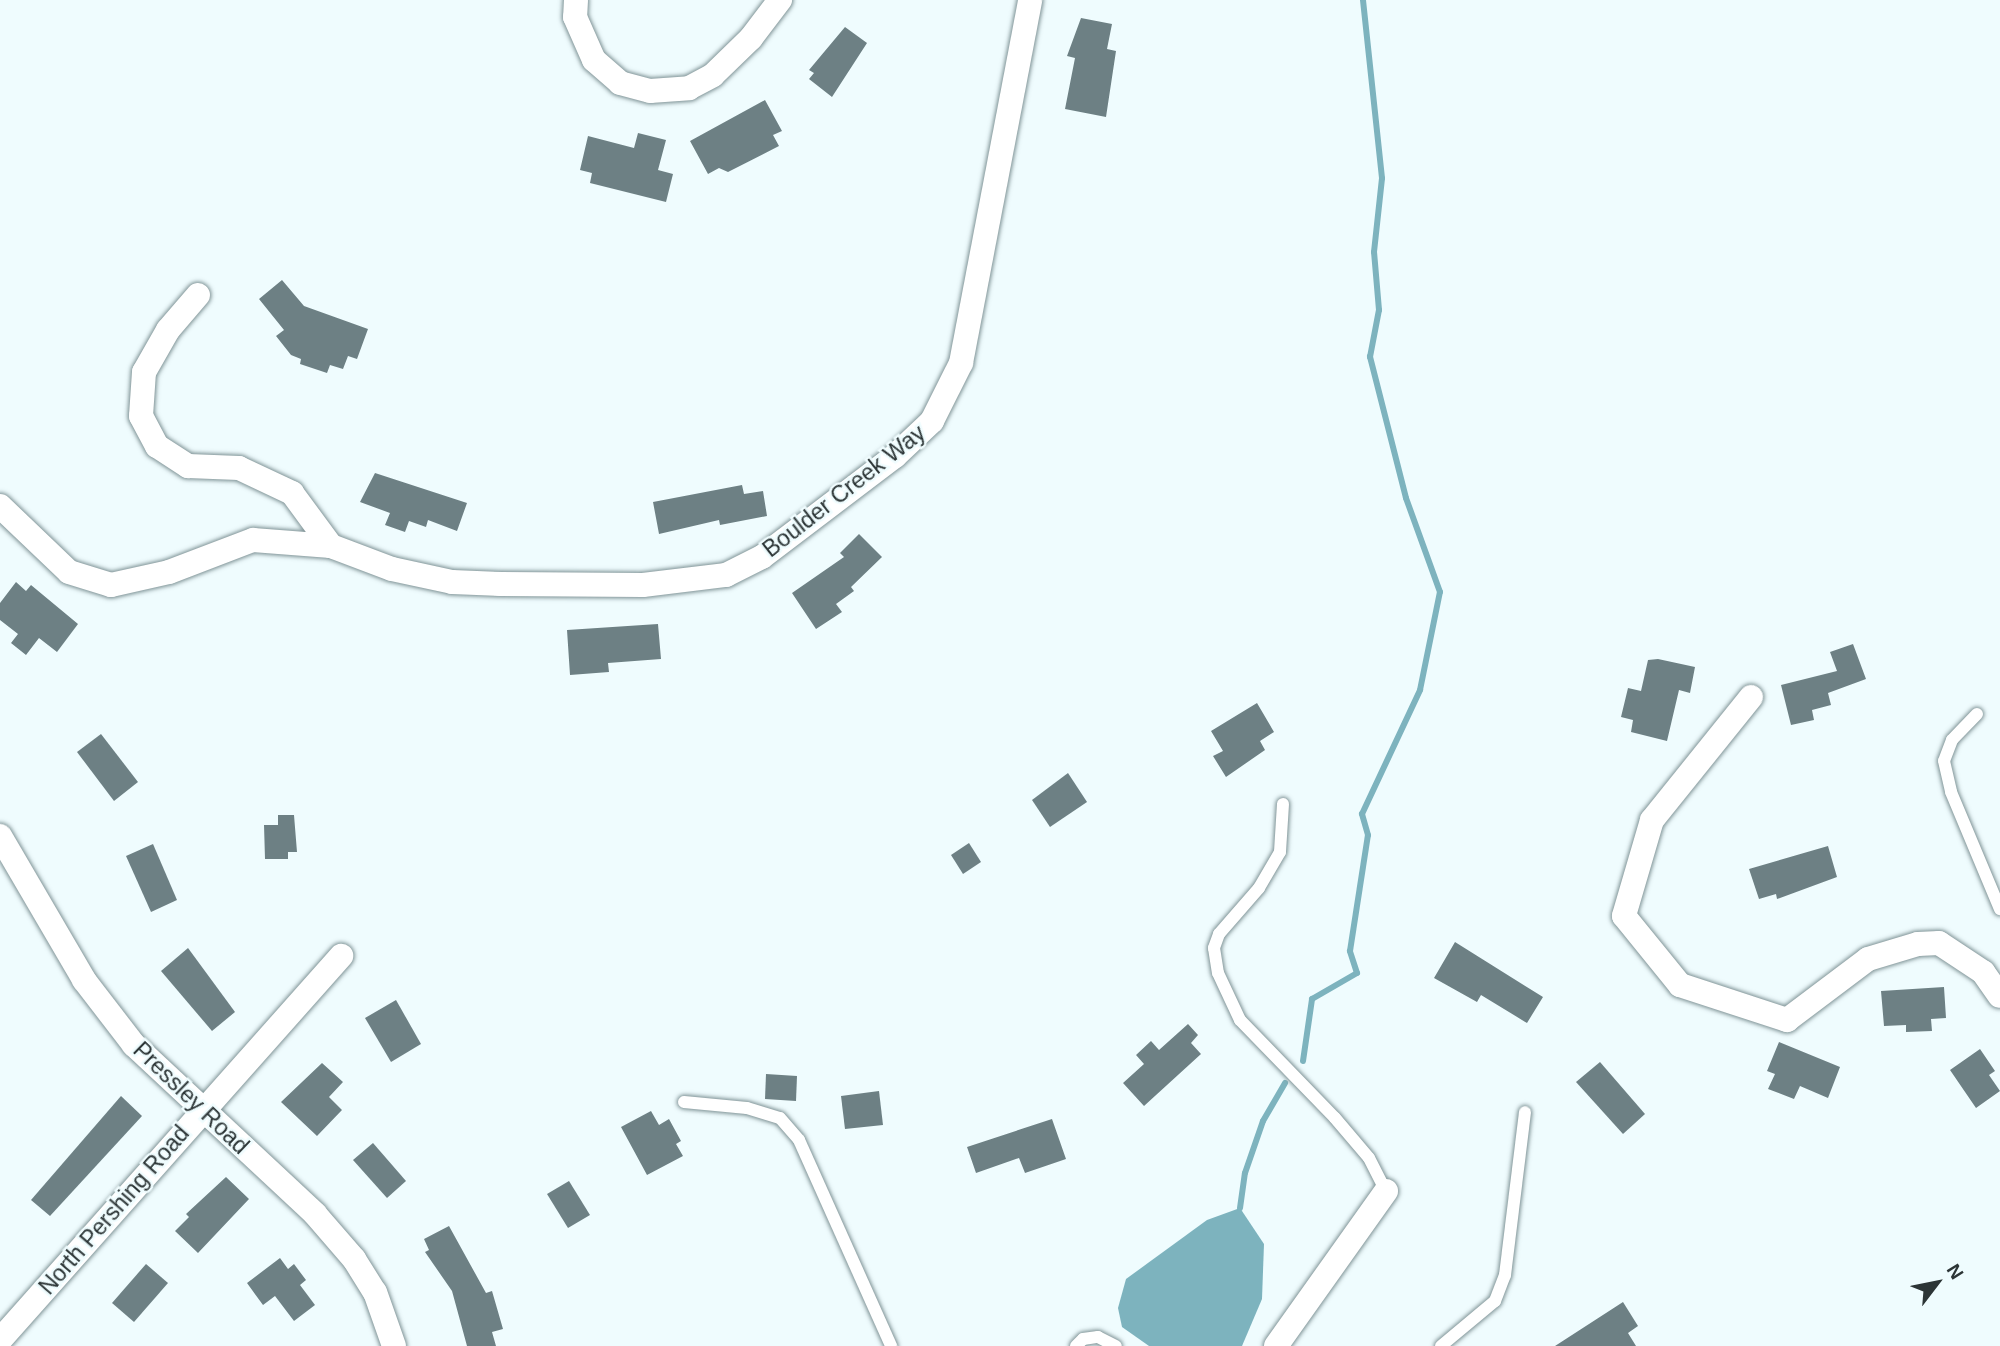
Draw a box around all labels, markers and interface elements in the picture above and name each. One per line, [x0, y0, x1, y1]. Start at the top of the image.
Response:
street label: Boulder Creek Way [757, 419, 931, 563]
street label: Pressley Road [128, 1036, 254, 1160]
street label: North Pershing Road [33, 1120, 195, 1300]
north arrow [1902, 1248, 1972, 1318]
text: N [1943, 1260, 1968, 1283]

